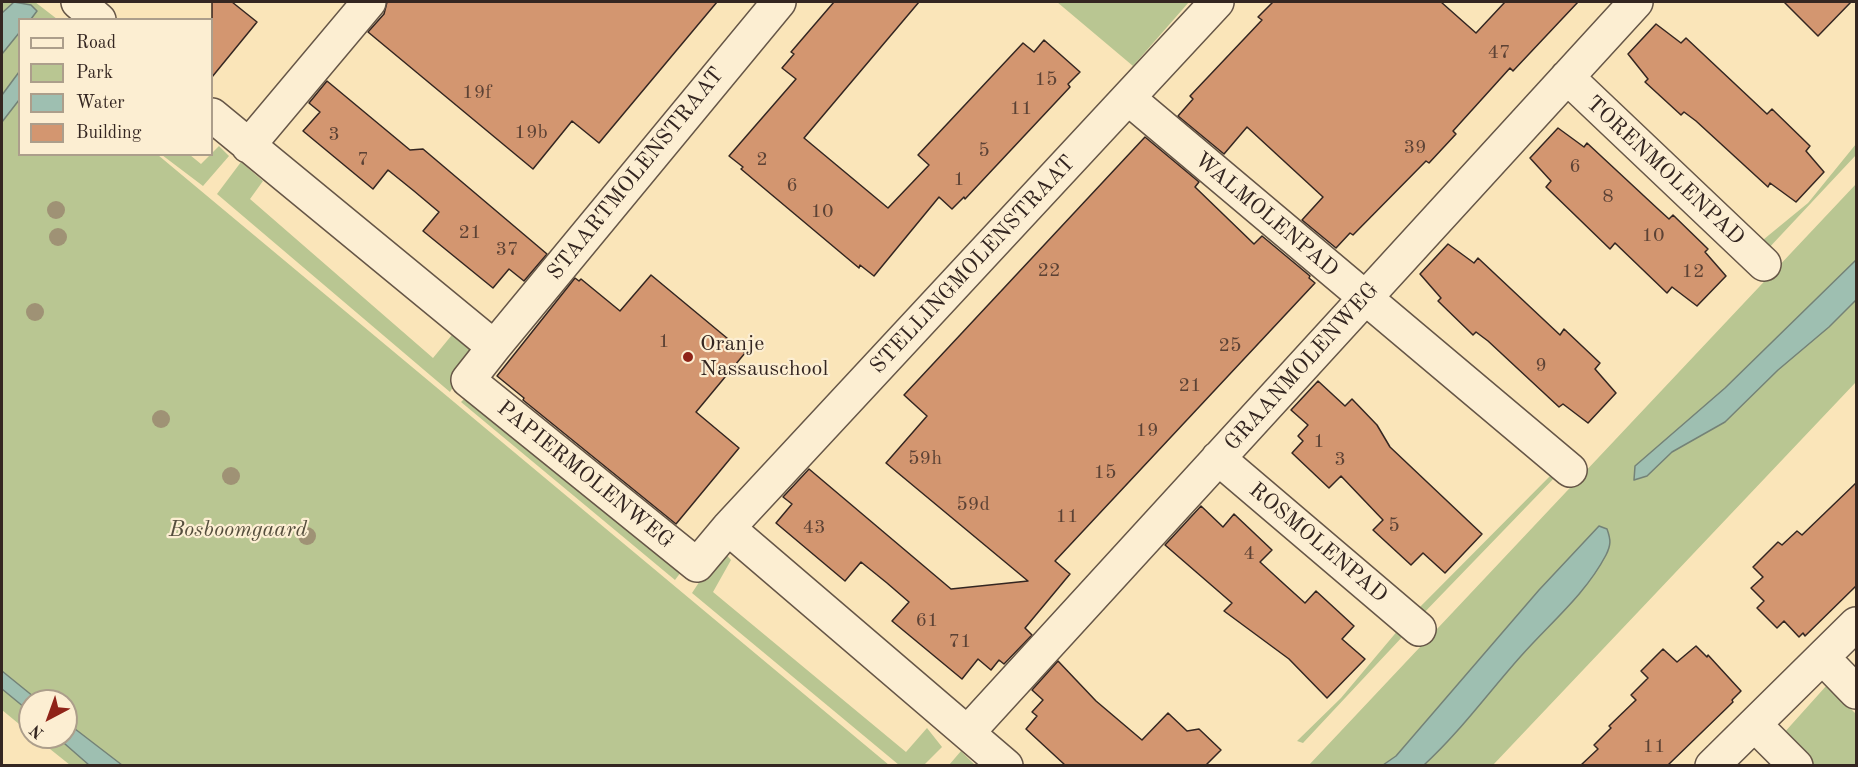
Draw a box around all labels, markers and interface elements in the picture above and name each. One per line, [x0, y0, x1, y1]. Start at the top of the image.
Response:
legend [18, 18, 213, 156]
text: Road [76, 34, 116, 52]
house number: 47 [1487, 41, 1511, 65]
street label: STAARTMOLENSTRAAT [542, 62, 730, 286]
text: Park [76, 64, 113, 82]
house number: 15 [1034, 68, 1058, 92]
house number: 19f [462, 81, 492, 105]
street label: TORENMOLENPAD [1580, 91, 1750, 251]
text: Water [76, 94, 125, 112]
house number: 11 [1009, 97, 1033, 121]
house number: 19b [514, 121, 548, 145]
house number: 3 [328, 123, 340, 147]
text: Building [76, 124, 141, 142]
house number: 39 [1403, 136, 1427, 160]
house number: 5 [978, 139, 990, 163]
street label: WALMOLENPAD [1189, 147, 1343, 283]
house number: 7 [357, 148, 369, 172]
house number: 2 [756, 148, 768, 172]
street label: STELLINGMOLENSTRAAT [865, 150, 1081, 380]
house number: 6 [1569, 155, 1581, 179]
house number: 1 [953, 168, 965, 192]
house number: 6 [786, 174, 798, 198]
house number: 8 [1602, 185, 1614, 209]
house number: 10 [810, 200, 834, 224]
house number: 21 [458, 221, 482, 245]
house number: 10 [1641, 224, 1665, 248]
house number: 37 [495, 238, 519, 262]
house number: 22 [1037, 259, 1061, 283]
house number: 12 [1681, 260, 1705, 284]
street label: GRAANMOLENWEG [1219, 277, 1385, 457]
house number: 1 [658, 330, 670, 354]
place label: Oranje Nassauschool [700, 331, 828, 382]
house number: 25 [1218, 334, 1242, 358]
marker: Oranje Nassauschool [681, 350, 695, 364]
house number: 9 [1535, 354, 1547, 378]
house number: 21 [1178, 374, 1202, 398]
street label: PAPIERMOLENWEG [491, 396, 679, 554]
house number: 19 [1135, 419, 1159, 443]
house number: 1 [1313, 430, 1325, 454]
house number: 59h [908, 447, 942, 471]
house number: 3 [1334, 448, 1346, 472]
house number: 15 [1093, 461, 1117, 485]
street label: ROSMOLENPAD [1243, 477, 1393, 609]
house number: 59d [956, 493, 990, 517]
house number: 11 [1055, 505, 1079, 529]
house number: 5 [1388, 514, 1400, 538]
house number: 43 [802, 516, 826, 540]
park label: Bosboomgaard [169, 517, 307, 543]
house number: 4 [1243, 542, 1255, 566]
house number: 61 [915, 609, 939, 633]
house number: 71 [948, 630, 972, 654]
north arrow [18, 689, 78, 749]
text: N [28, 721, 47, 741]
house number: 11 [1642, 735, 1666, 759]

